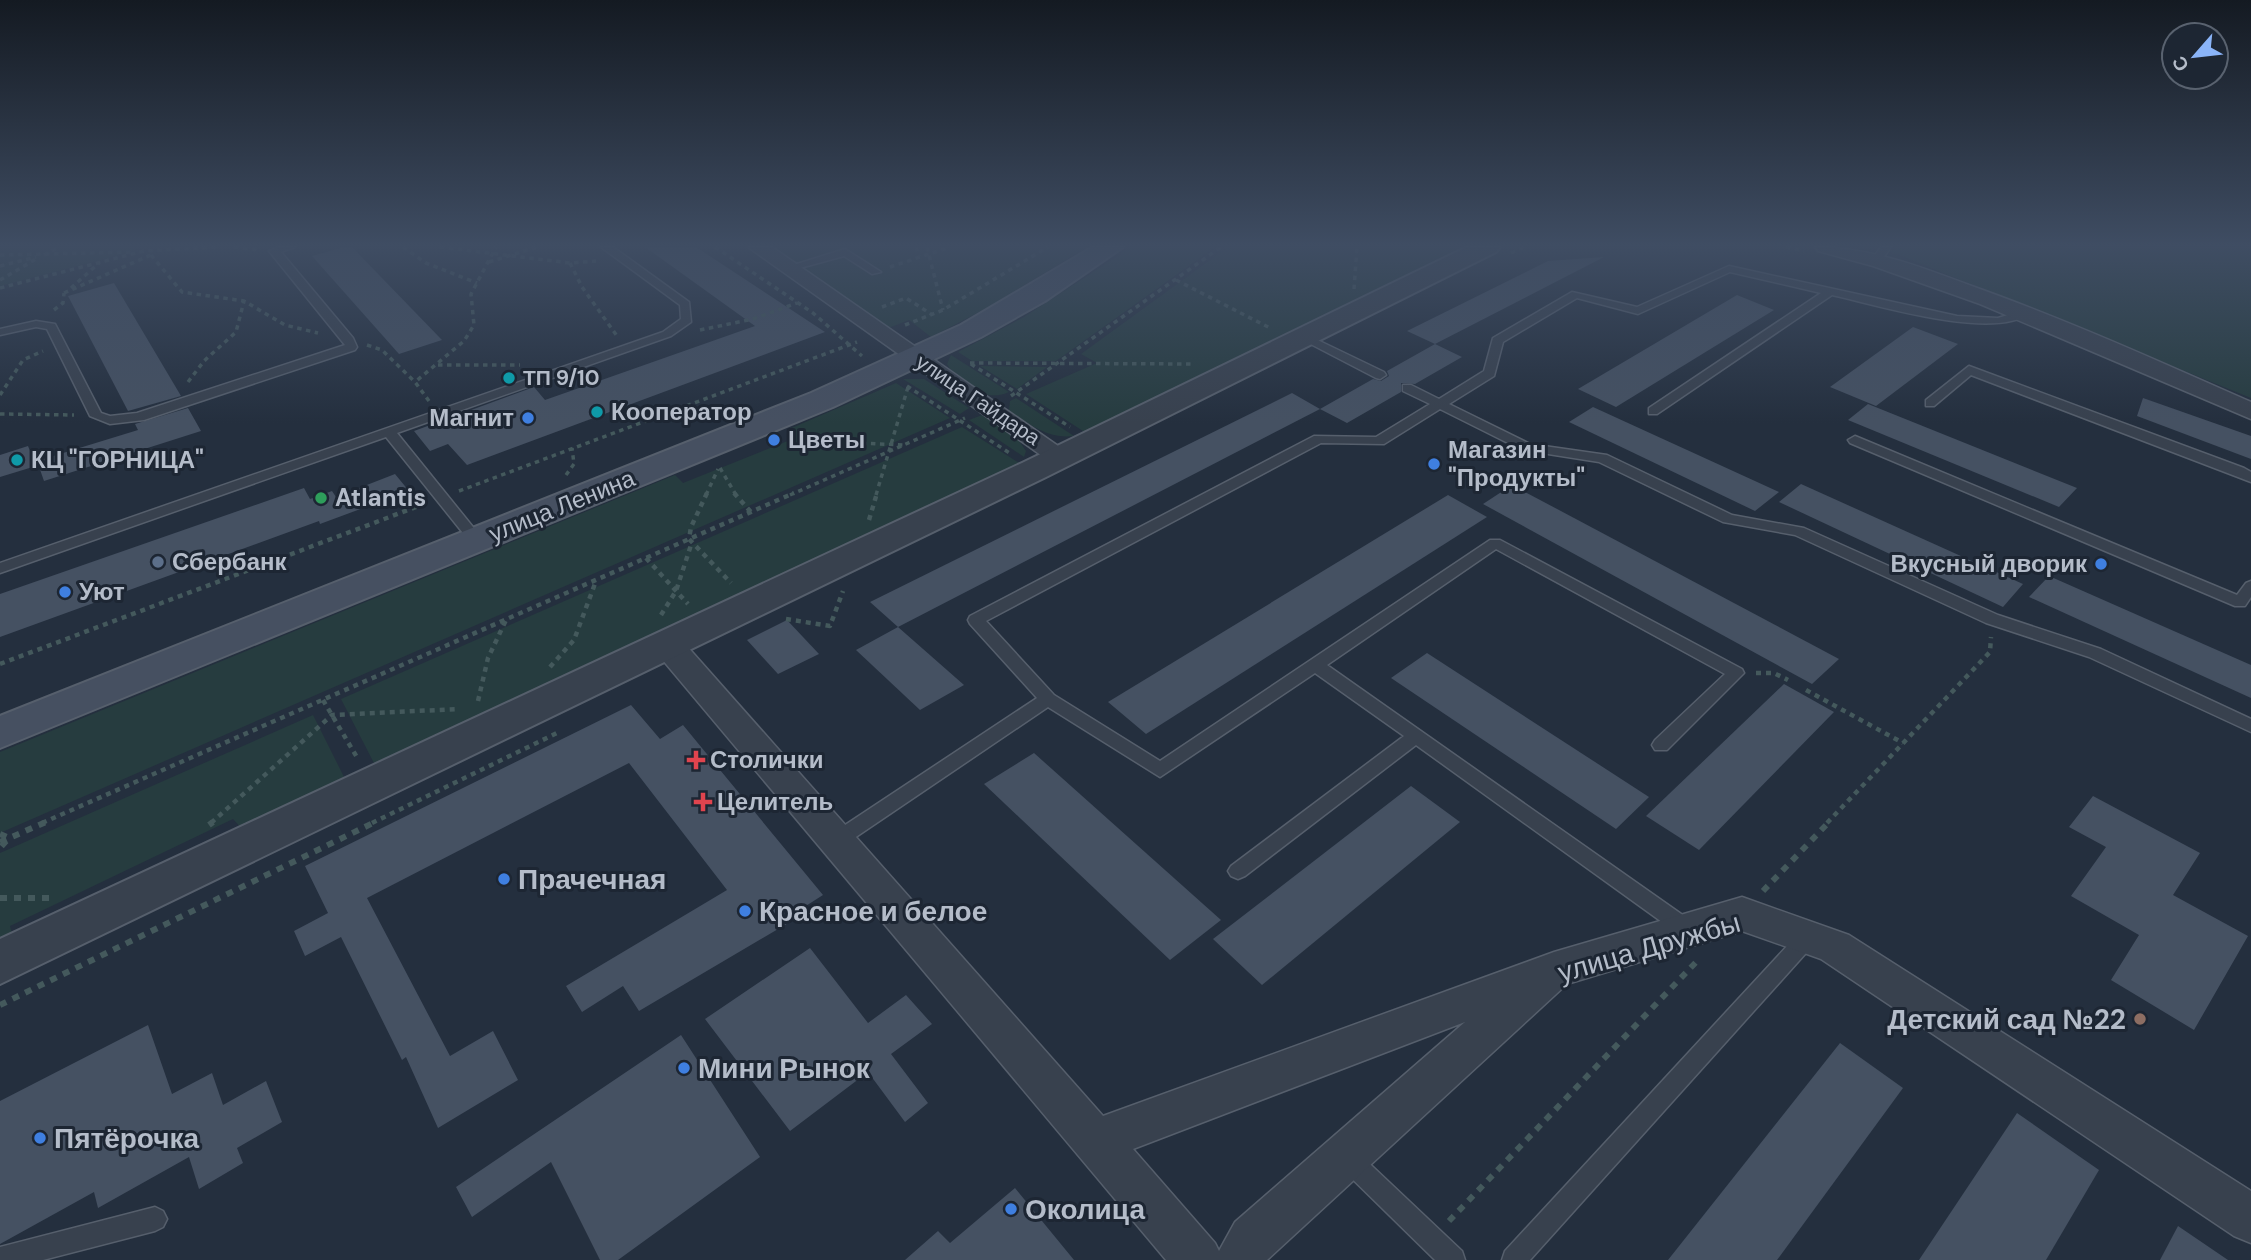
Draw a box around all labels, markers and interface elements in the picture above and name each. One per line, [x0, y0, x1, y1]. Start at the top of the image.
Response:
north arrow [2160, 21, 2230, 91]
text: С [2166, 52, 2195, 76]
street label: улица Гайдара [910, 348, 1046, 452]
place label: ТП 9/10 [523, 364, 600, 392]
marker: ТП 9/10 [501, 370, 517, 386]
place label: Кооператор [611, 396, 752, 427]
place label: Магнит [429, 402, 514, 433]
marker: Кооператор [589, 404, 605, 420]
marker: Магнит [520, 410, 536, 426]
place label: Цветы [788, 424, 865, 455]
marker: Цветы [766, 432, 782, 448]
place label: Магазин "Продукты" [1448, 434, 1585, 493]
place label: КЦ "ГОРНИЦА" [31, 444, 204, 475]
marker: КЦ "ГОРНИЦА" [9, 452, 25, 468]
marker: Магазин "Продукты" [1426, 456, 1442, 472]
street label: улица Ленина [484, 462, 640, 549]
place label: Atlantis [335, 482, 426, 513]
marker: Atlantis [313, 490, 329, 506]
place label: Сбербанк [172, 546, 288, 577]
place label: Вкусный дворик [1890, 548, 2088, 579]
marker: Сбербанк [150, 554, 166, 570]
marker: Вкусный дворик [2093, 556, 2109, 572]
place label: Уют [79, 576, 125, 607]
marker: Уют [57, 584, 73, 600]
place label: Столички [710, 744, 824, 775]
marker: Столички [688, 752, 704, 768]
place label: Целитель [717, 786, 833, 817]
marker: Целитель [695, 794, 711, 810]
place label: Прачечная [518, 861, 666, 898]
marker: Прачечная [496, 871, 512, 887]
place label: Красное и белое [759, 893, 987, 930]
marker: Красное и белое [737, 903, 753, 919]
street label: улица Дружбы [1554, 904, 1745, 991]
place label: Детский сад №22 [1887, 1001, 2126, 1038]
marker: Детский сад №22 [2132, 1011, 2148, 1027]
place label: Мини Рынок [698, 1050, 871, 1087]
marker: Мини Рынок [676, 1060, 692, 1076]
place label: Пятёрочка [54, 1120, 200, 1157]
marker: Пятёрочка [32, 1130, 48, 1146]
place label: Околица [1025, 1191, 1145, 1228]
marker: Околица [1003, 1201, 1019, 1217]

